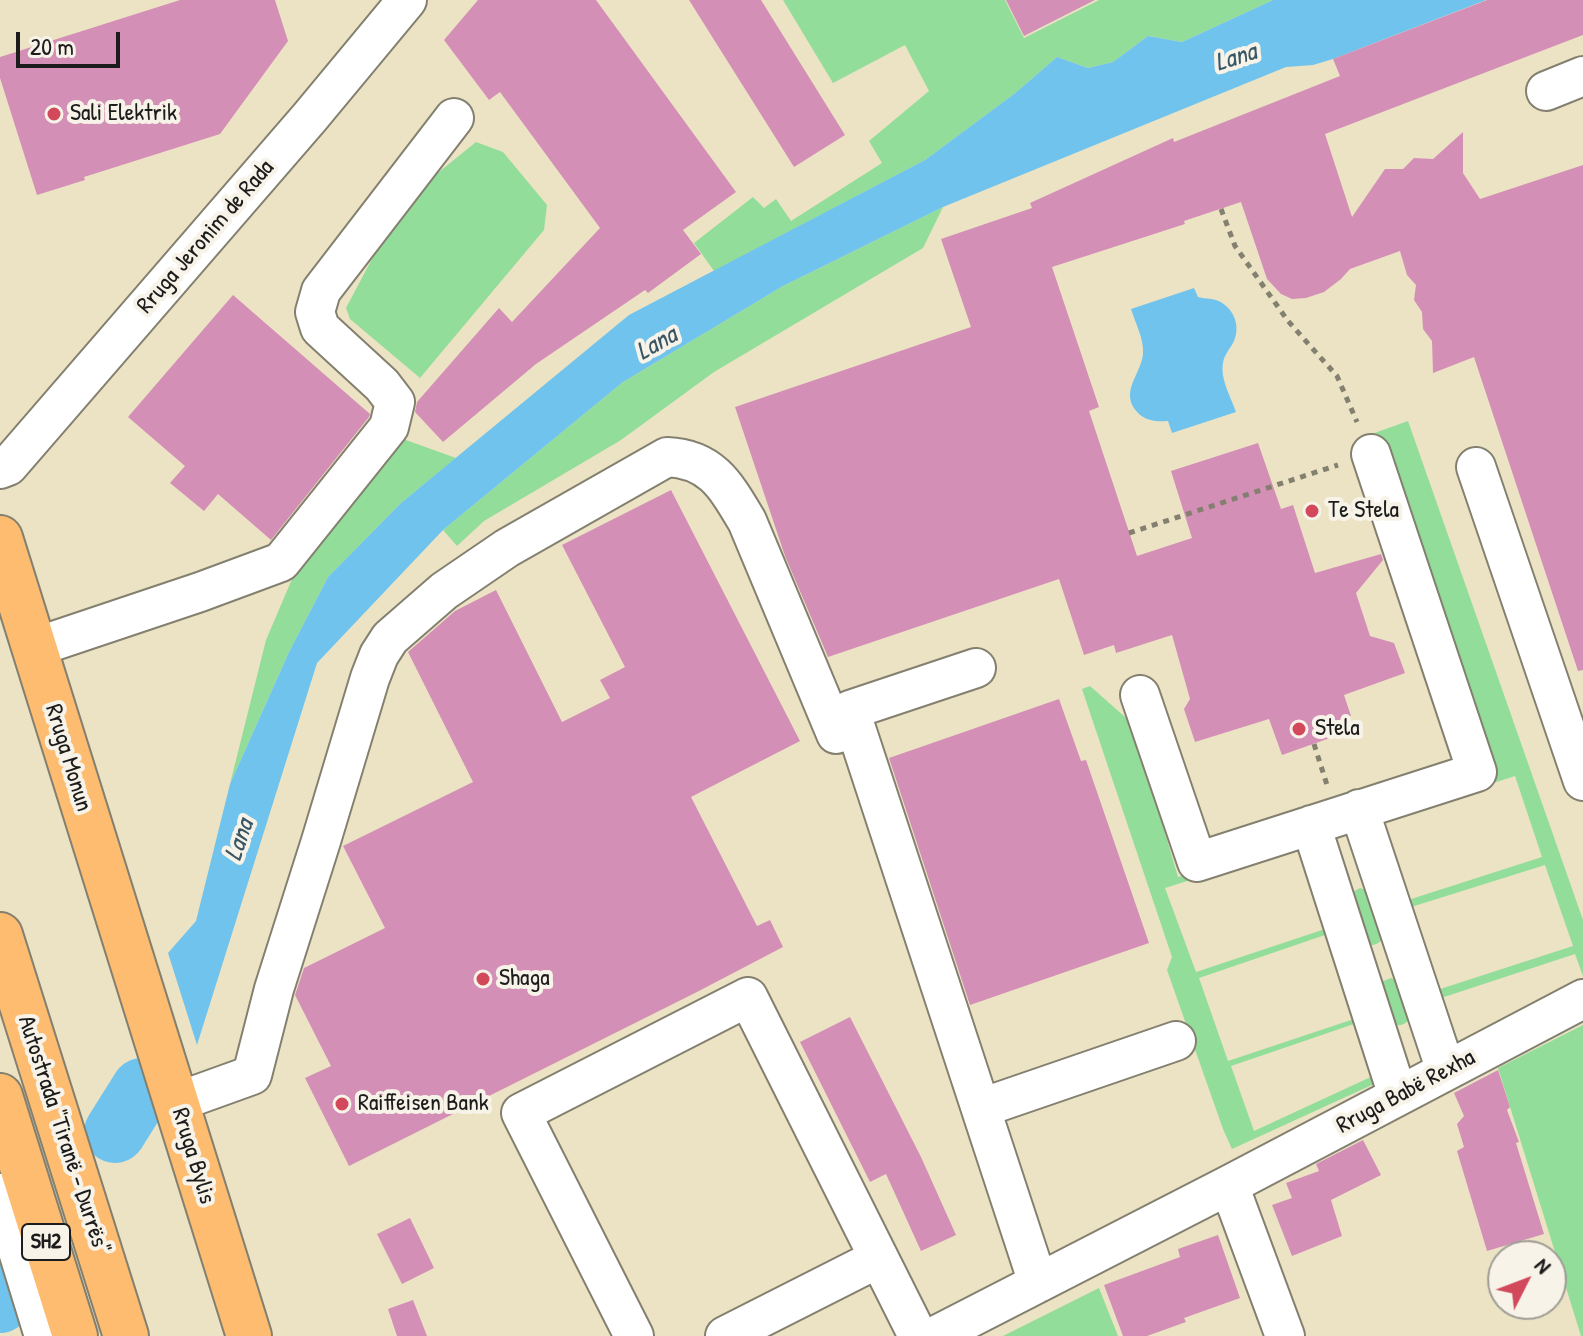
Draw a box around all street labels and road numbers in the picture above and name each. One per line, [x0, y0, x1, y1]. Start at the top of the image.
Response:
street label: Rruga Jeronim de Rada [131, 154, 281, 320]
street label: Rruga Monun [38, 701, 98, 815]
street label: Autostrada "Tiranë - Durrës" [11, 1012, 115, 1258]
street label: Rruga Babë Rexha [1332, 1043, 1480, 1141]
street label: Rruga Bylis [165, 1105, 221, 1207]
road number: SH2 [22, 1224, 70, 1260]

